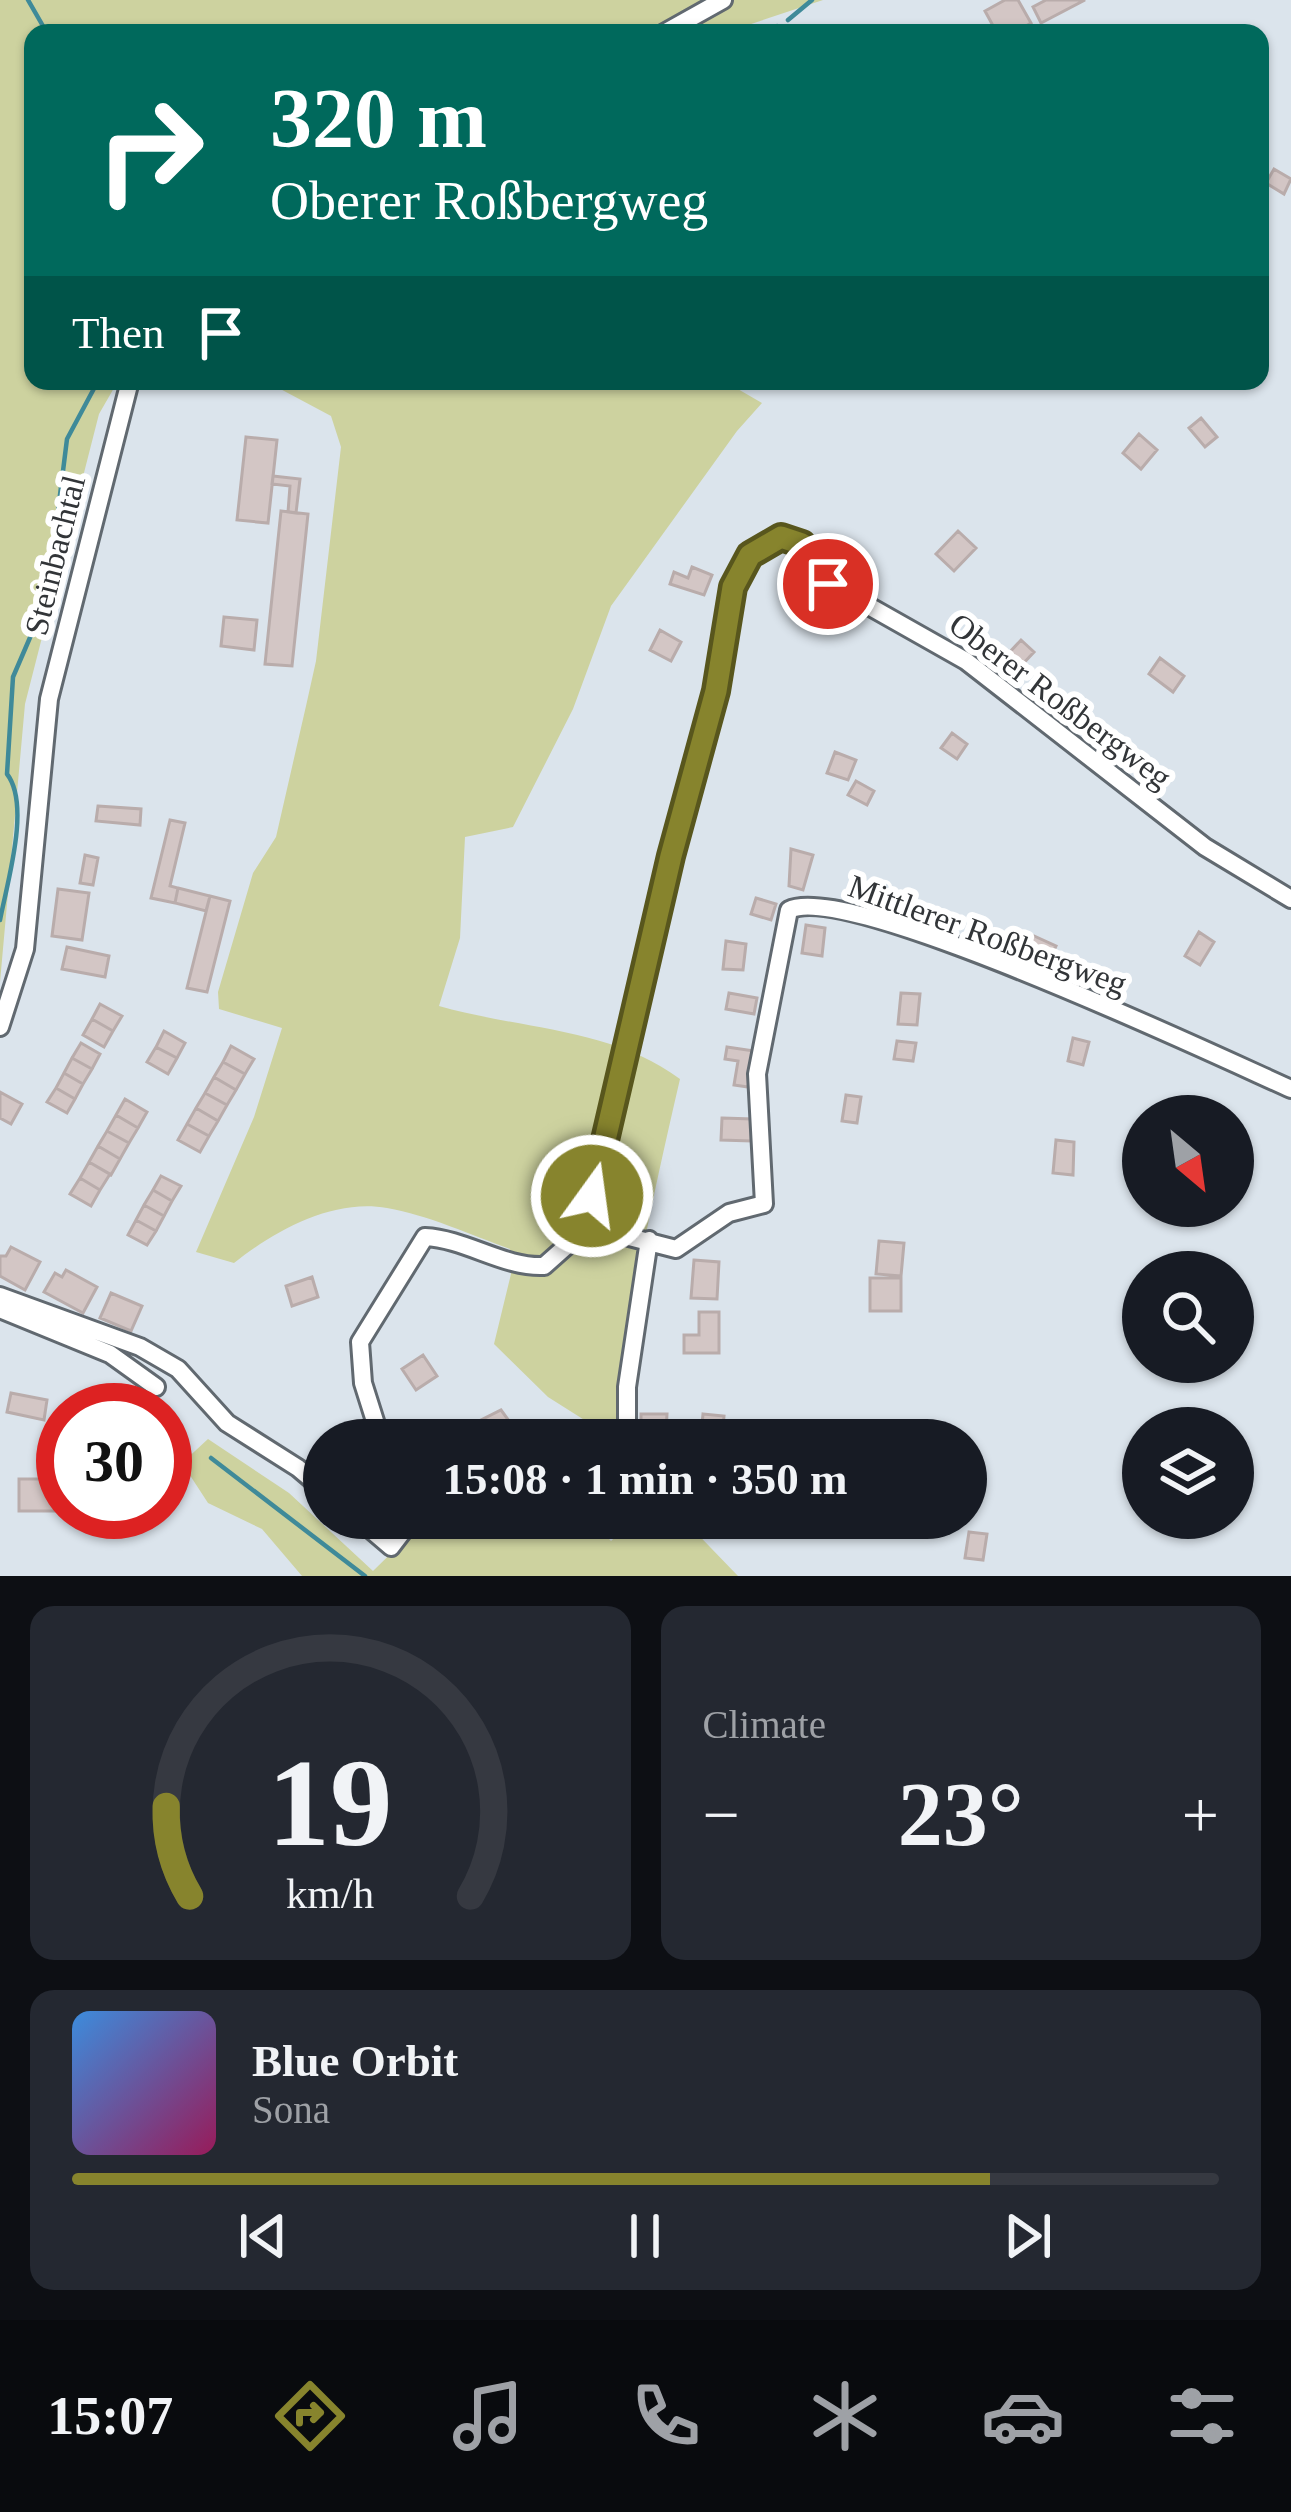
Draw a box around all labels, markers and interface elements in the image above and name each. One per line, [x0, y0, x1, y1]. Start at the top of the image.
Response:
icon: right [72, 72, 228, 228]
text: 320 m [270, 72, 487, 165]
text: Oberer Roßbergweg [270, 171, 708, 231]
icon: arrive [188, 300, 254, 366]
text: Then [72, 308, 164, 358]
street label: Steinbachtal [18, 472, 92, 639]
pin [777, 533, 879, 635]
icon: arrive [795, 551, 861, 617]
street label: Oberer Roßbergweg [943, 606, 1178, 796]
street label: Mittlerer Roßbergweg [844, 868, 1132, 1002]
north arrow [1122, 1095, 1254, 1227]
map controls [1122, 1095, 1254, 1539]
position arrow [529, 1133, 655, 1259]
button: search [1122, 1251, 1254, 1383]
speed limit sign: 30 [36, 1383, 192, 1539]
button: layers [1122, 1407, 1254, 1539]
text: 15:08 · 1 min · 350 m [443, 1454, 848, 1504]
text: Climate [703, 1703, 826, 1746]
text: 19 [268, 1734, 393, 1872]
text: 23° [898, 1765, 1024, 1864]
text: − [703, 1778, 740, 1851]
text: + [1182, 1778, 1219, 1851]
text: km/h [286, 1870, 374, 1917]
text: Blue Orbit [252, 2036, 458, 2086]
text: Sona [252, 2088, 330, 2131]
icon: previous [230, 2203, 296, 2269]
icon: pause [612, 2203, 678, 2269]
icon: next [995, 2203, 1061, 2269]
icon: directions [268, 2374, 352, 2458]
icon: music [446, 2374, 530, 2458]
icon: phone [624, 2374, 708, 2458]
icon: climate [803, 2374, 887, 2458]
icon: car [981, 2374, 1065, 2458]
icon: filters [1160, 2374, 1244, 2458]
text: 15:07 [47, 2386, 173, 2446]

